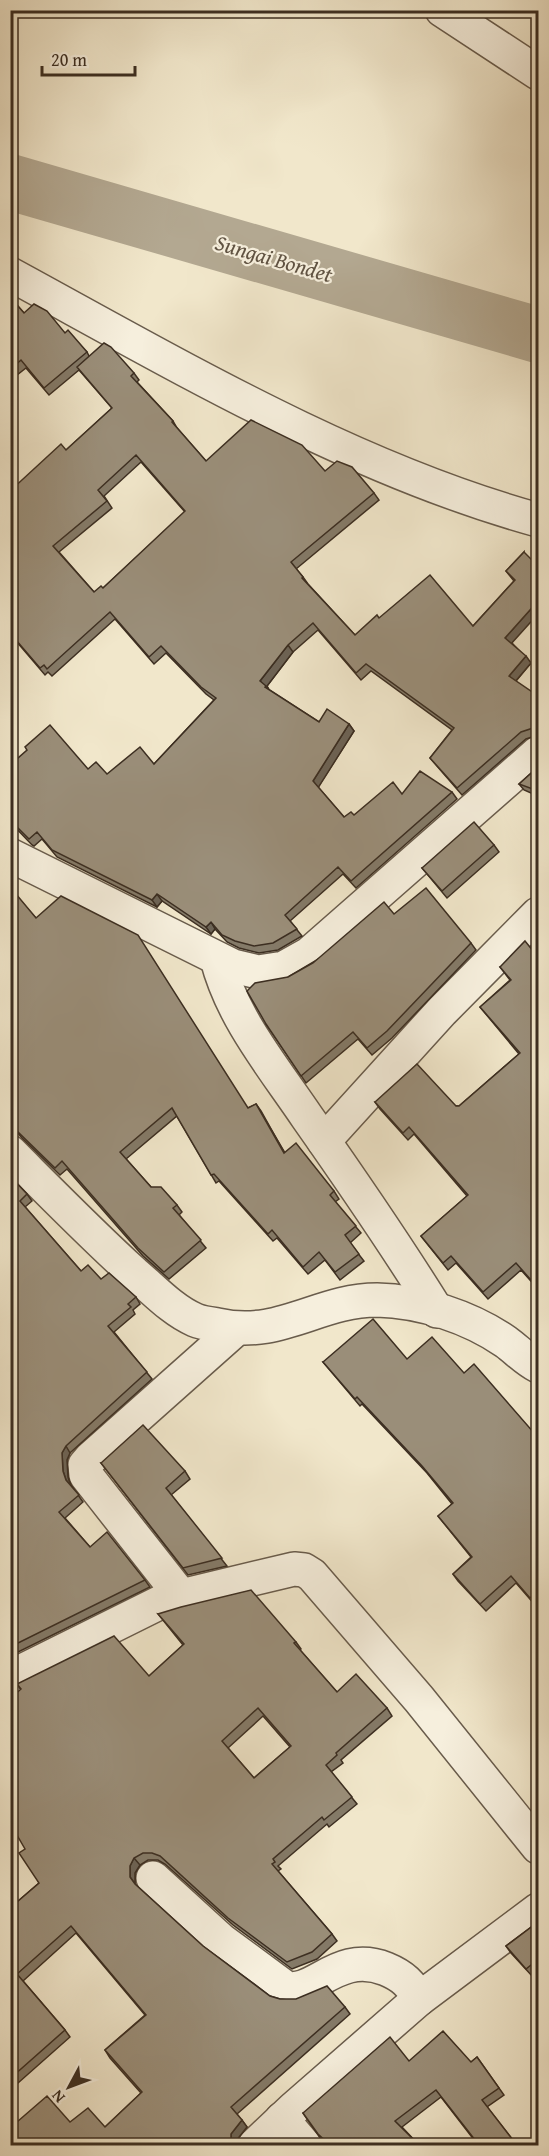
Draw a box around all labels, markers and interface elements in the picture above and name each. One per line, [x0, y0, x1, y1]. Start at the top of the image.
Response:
scale bar [42, 39, 135, 77]
text: 20 m [51, 46, 87, 73]
water label: Sungai Bondet [212, 226, 337, 290]
north arrow [39, 2057, 99, 2117]
text: N [45, 2085, 70, 2109]

